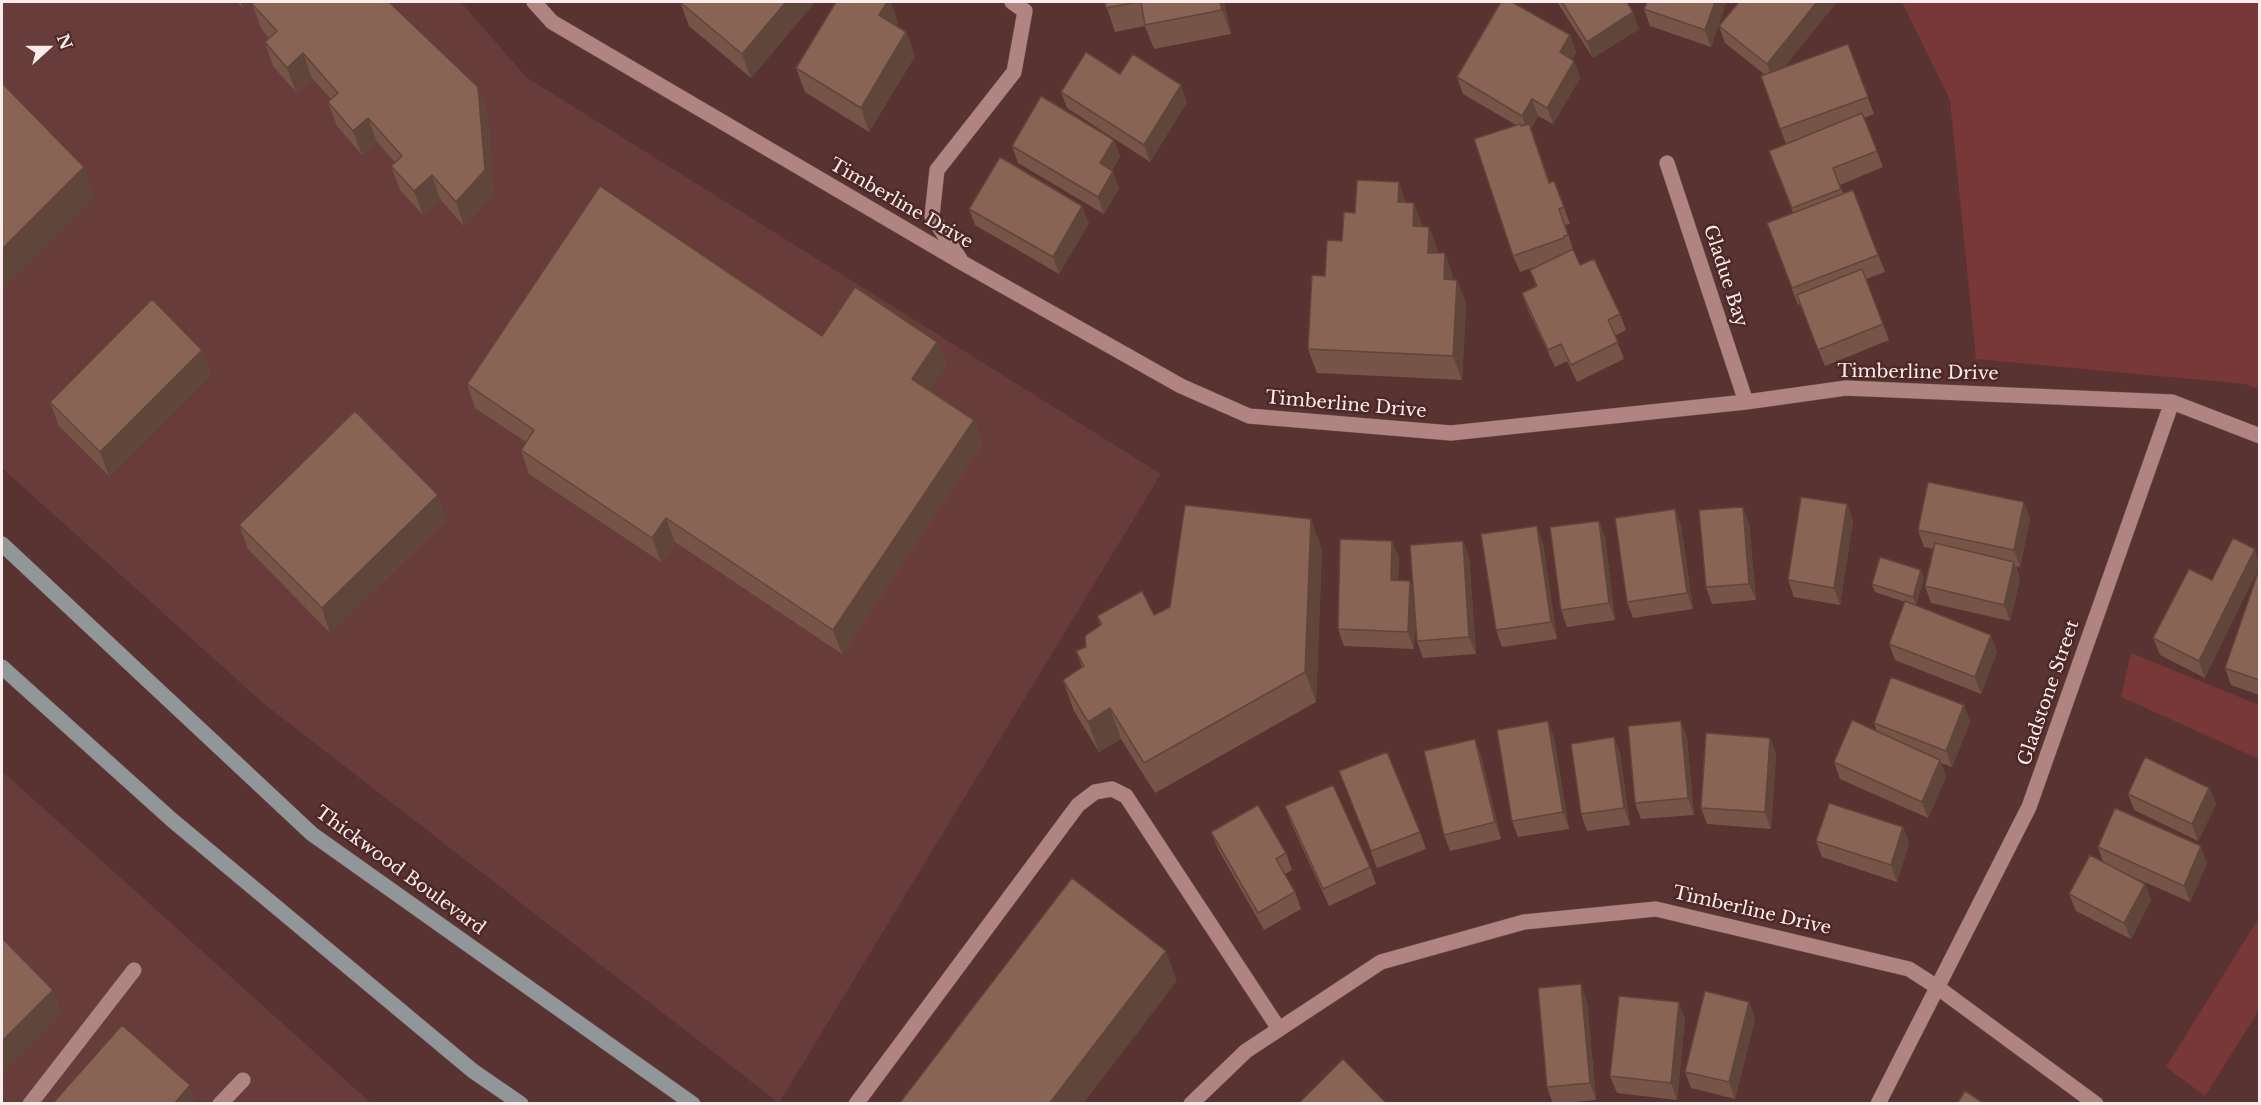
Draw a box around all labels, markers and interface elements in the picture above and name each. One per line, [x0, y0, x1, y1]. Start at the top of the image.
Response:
north arrow [18, 18, 78, 78]
text: N [53, 31, 77, 52]
street label: Timberline Drive [826, 154, 976, 254]
street label: Gladue Bay [1698, 222, 1752, 330]
street label: Timberline Drive [1837, 361, 1999, 385]
street label: Timberline Drive [1265, 387, 1427, 423]
street label: Gladstone Street [2014, 617, 2084, 769]
street label: Thickwood Boulevard [311, 802, 489, 940]
street label: Timberline Drive [1671, 882, 1833, 940]

